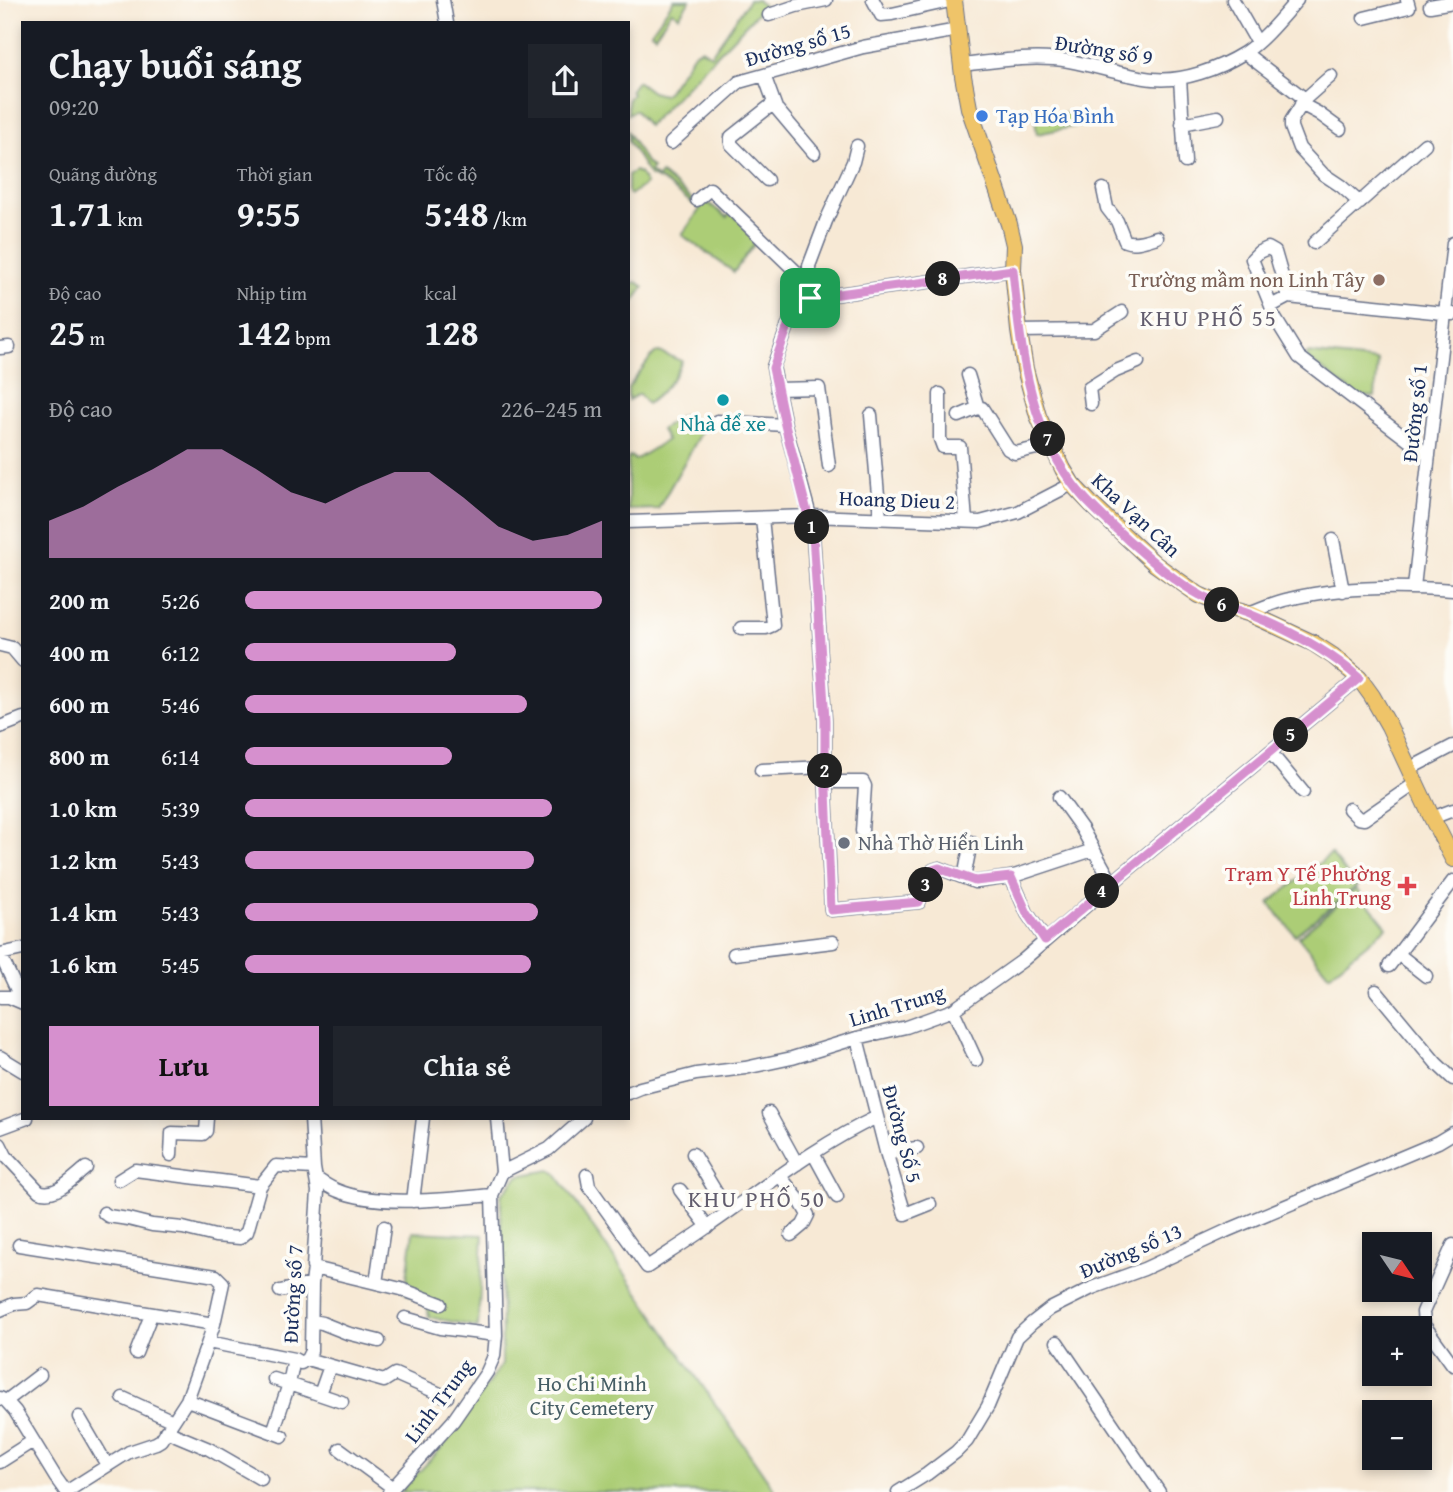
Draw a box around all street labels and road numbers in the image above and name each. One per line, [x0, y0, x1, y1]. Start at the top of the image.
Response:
street label: Đường số 15 [741, 15, 854, 74]
street label: Đường số 9 [1053, 27, 1155, 73]
street label: Đường số 1 [1394, 362, 1435, 463]
street label: Kha Vạn Cân [1085, 465, 1188, 564]
street label: Hoang Dieu 2 [838, 482, 956, 517]
street label: Linh Trung [845, 976, 949, 1035]
street label: Đường Số 5 [875, 1081, 930, 1186]
street label: Đường số 13 [1075, 1215, 1187, 1286]
street label: Đường số 7 [274, 1244, 311, 1344]
street label: Linh Trung [397, 1352, 481, 1449]

